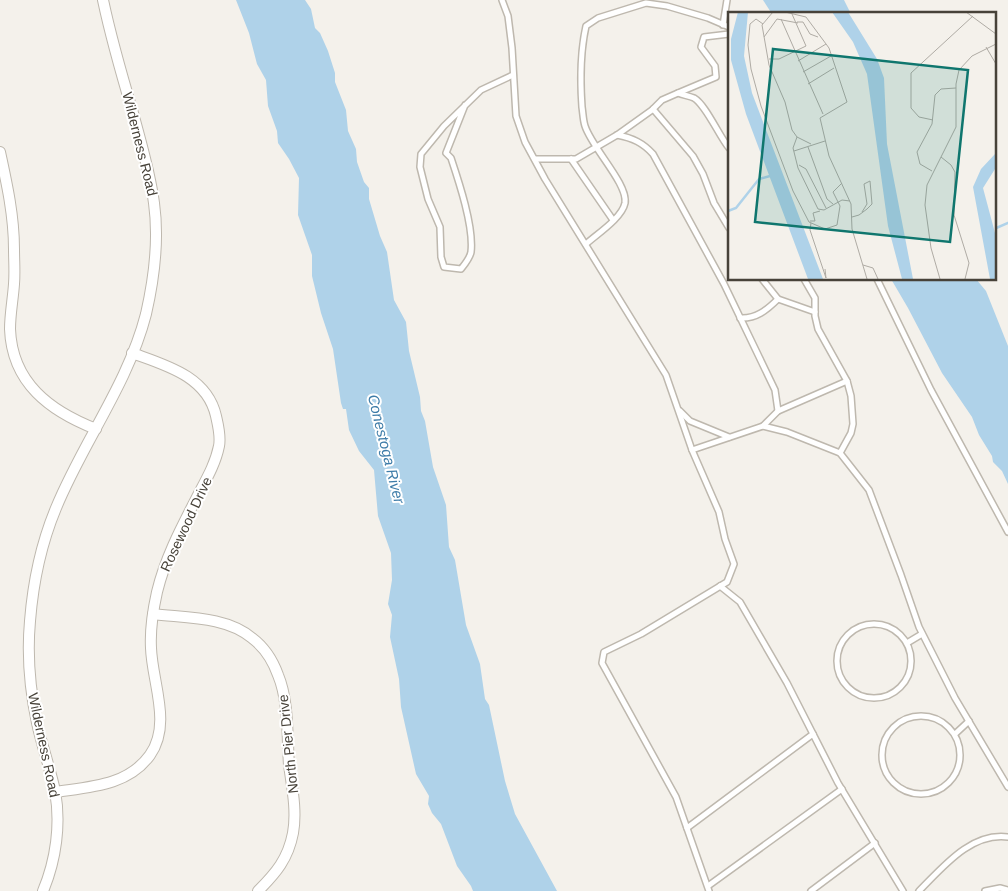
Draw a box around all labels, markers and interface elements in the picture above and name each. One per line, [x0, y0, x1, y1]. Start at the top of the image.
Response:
inset map [728, 12, 996, 280]
street label: Wilderness Road [119, 90, 161, 198]
water label: Conestoga River [365, 393, 408, 506]
street label: Rosewood Drive [157, 474, 215, 574]
street label: Wilderness Road [25, 691, 63, 799]
street label: North Pier Drive [275, 693, 301, 794]

